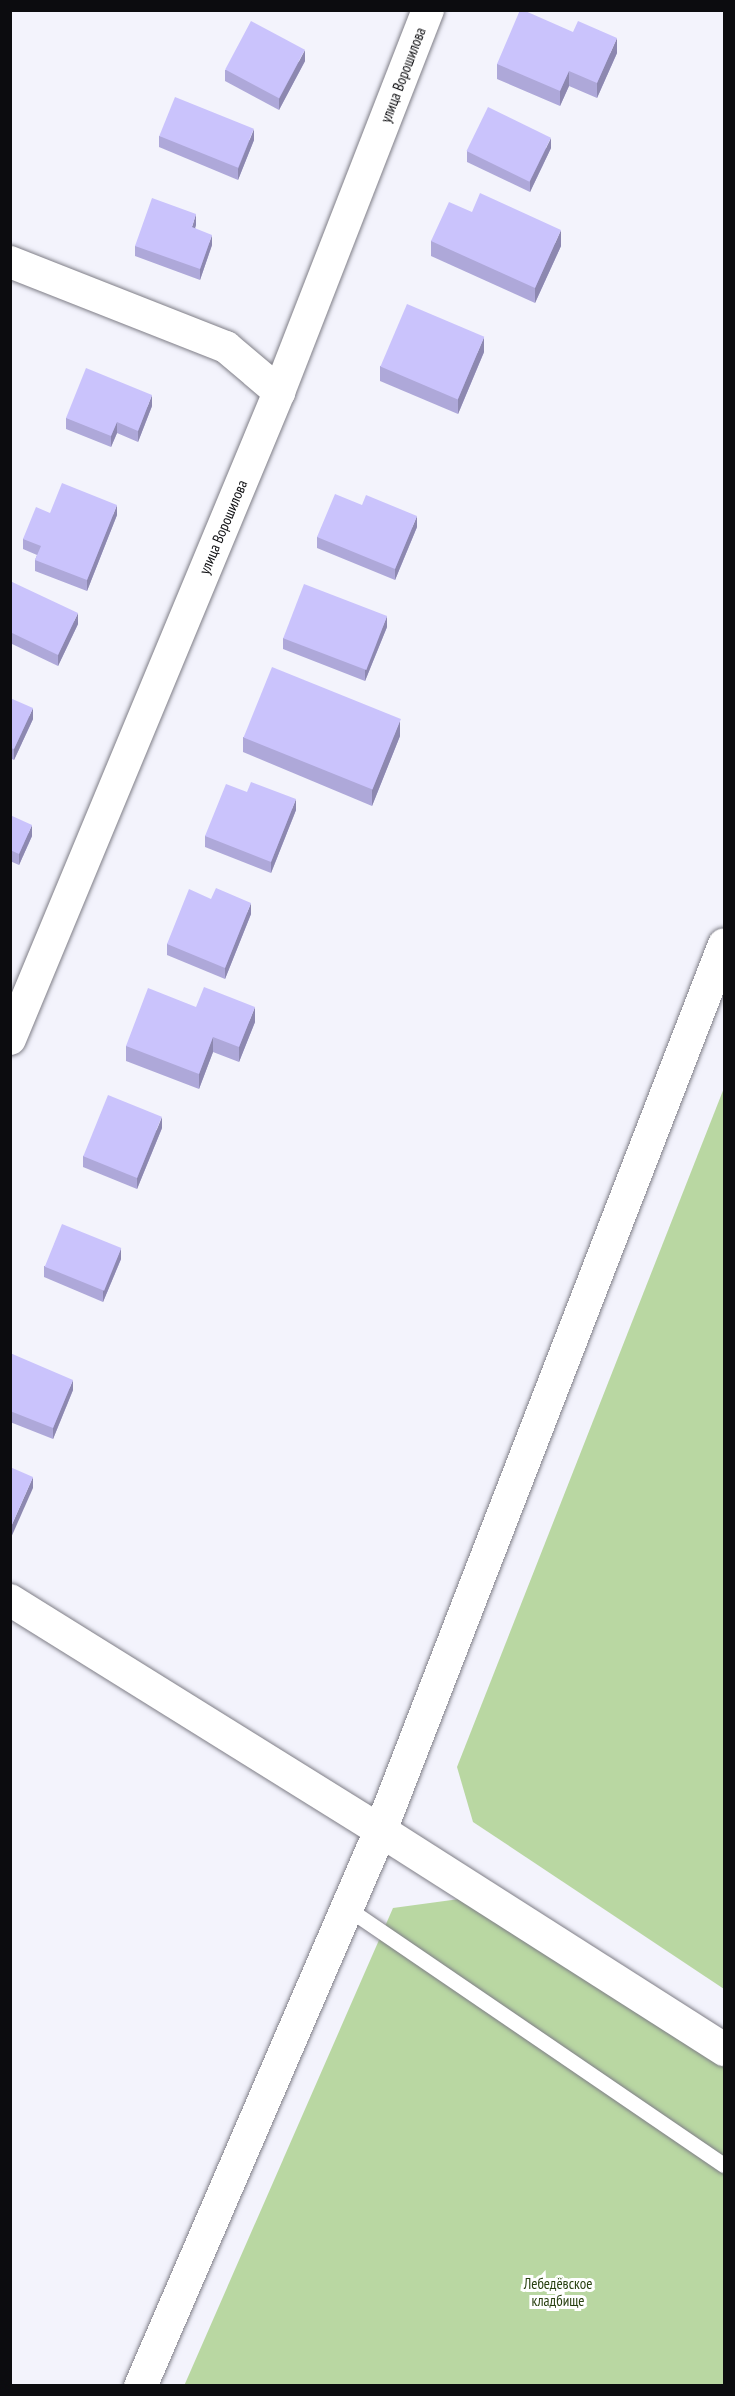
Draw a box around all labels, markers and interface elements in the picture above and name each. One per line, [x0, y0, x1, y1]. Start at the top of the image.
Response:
street label: улица Ворошилова [377, 25, 429, 125]
street label: улица Ворошилова [195, 477, 251, 577]
park label: Лебедёвское кладбище [524, 2274, 592, 2309]

